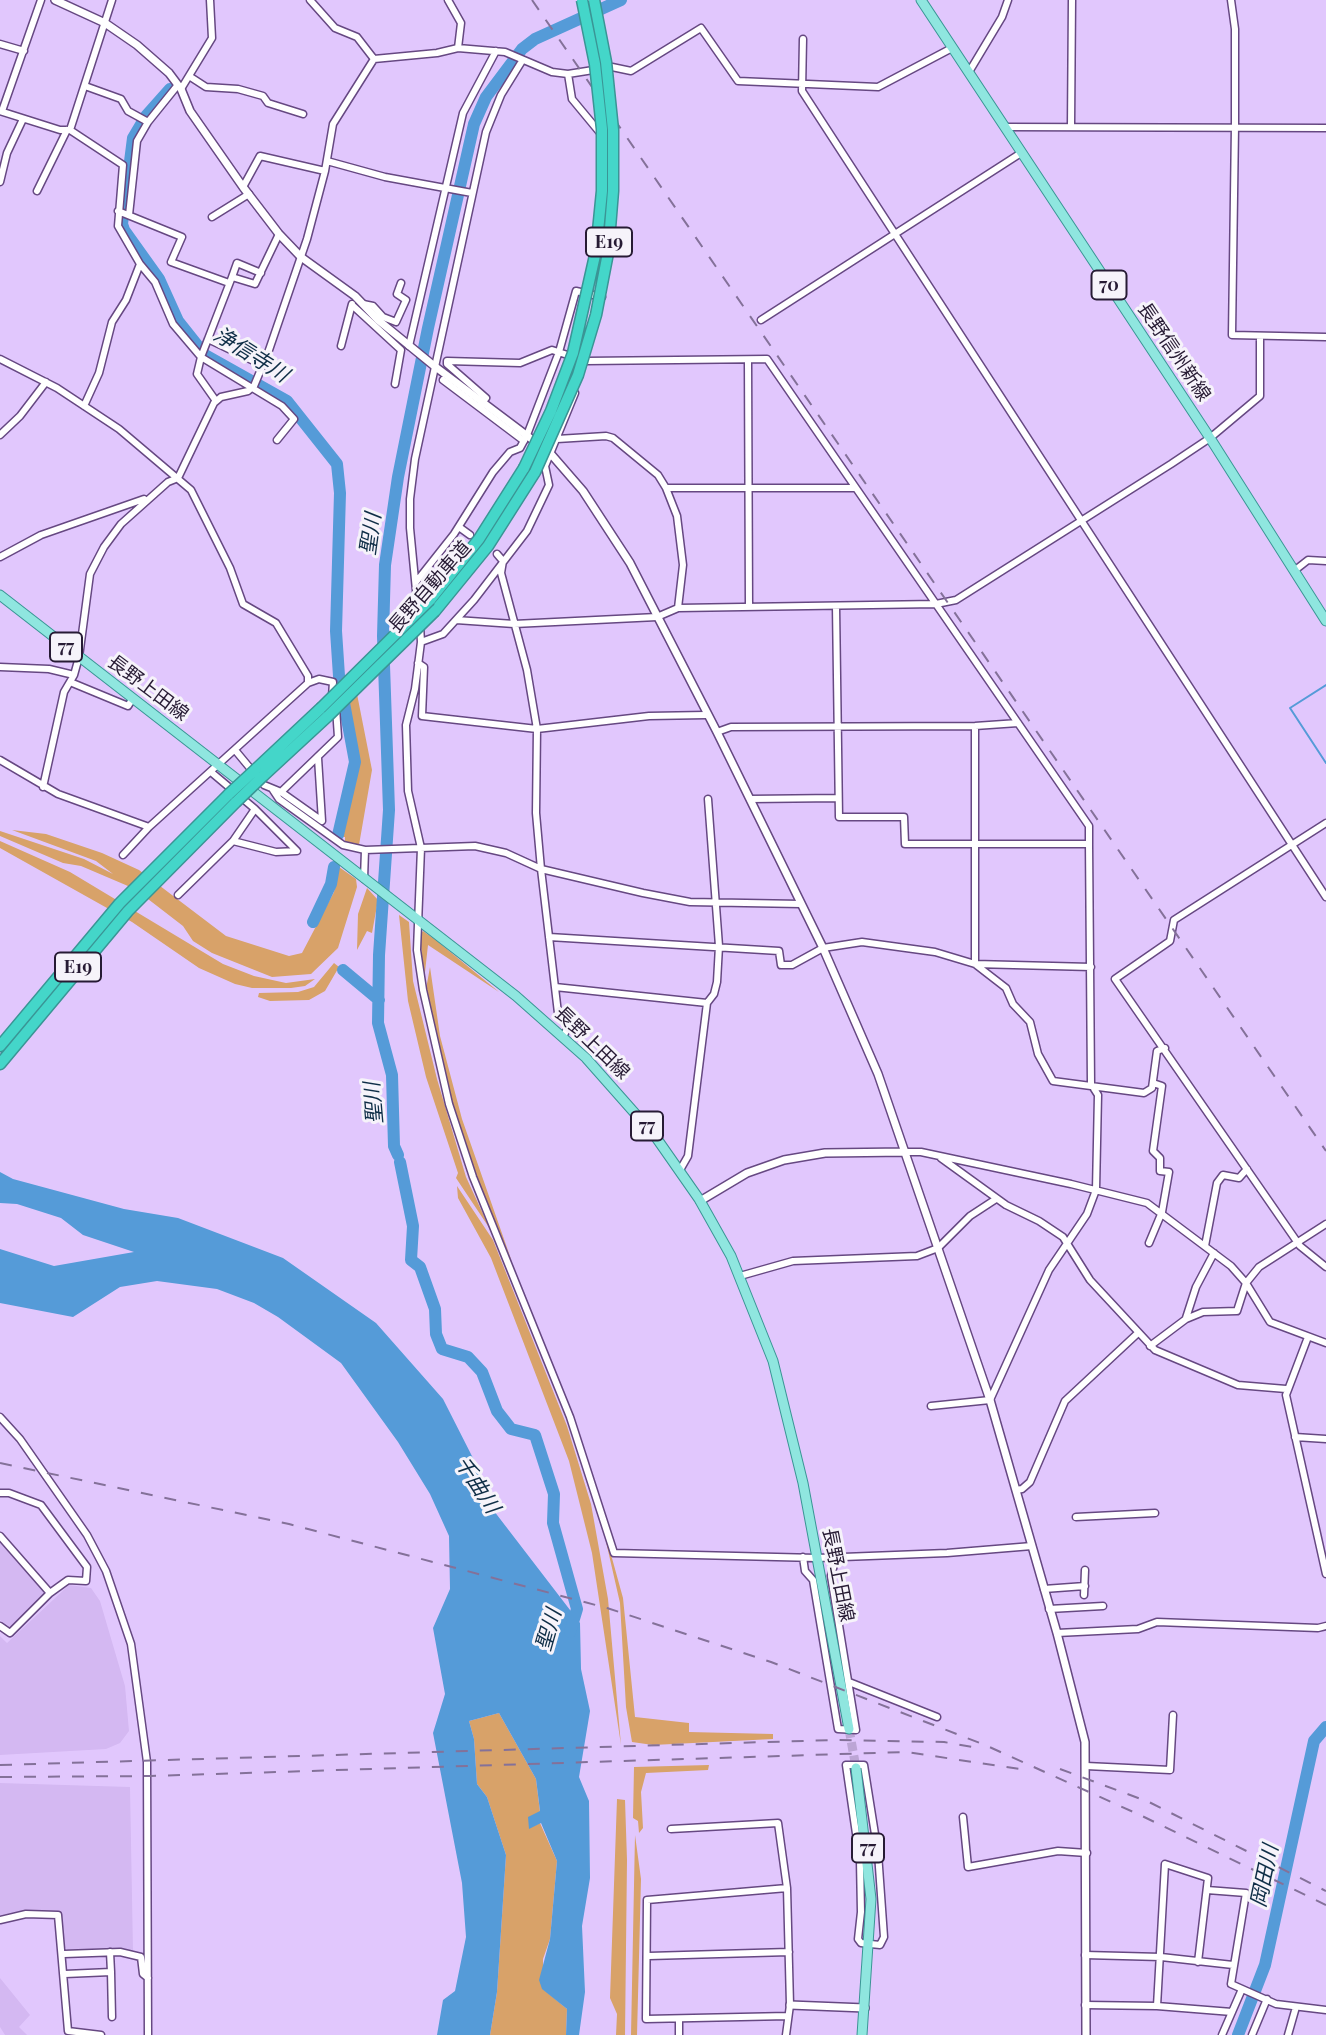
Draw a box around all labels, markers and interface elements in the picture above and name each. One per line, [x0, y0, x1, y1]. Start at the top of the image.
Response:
road number: E19 [586, 228, 632, 256]
road number: 70 [1092, 270, 1126, 300]
street label: 長野信州新線 [1133, 298, 1215, 406]
water label: 浄信寺川 [209, 322, 293, 388]
water label: 聖川 [356, 511, 386, 557]
street label: 長野自動車道 [384, 537, 476, 637]
road number: 77 [50, 632, 82, 662]
street label: 長野上田線 [103, 650, 193, 726]
road number: E19 [55, 952, 101, 982]
street label: 長野上田線 [550, 1002, 634, 1084]
water label: 聖川 [360, 1081, 388, 1125]
road number: 77 [631, 1112, 663, 1140]
water label: 千曲川 [449, 1452, 505, 1518]
street label: 長野上田線 [818, 1526, 858, 1624]
water label: 聖川 [531, 1606, 567, 1654]
road number: 77 [852, 1834, 884, 1862]
water label: 岡田川 [1246, 1843, 1284, 1909]

